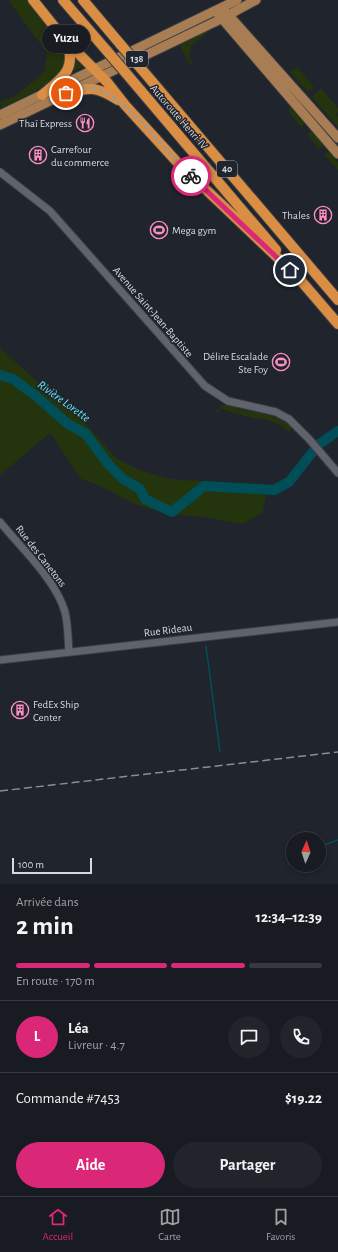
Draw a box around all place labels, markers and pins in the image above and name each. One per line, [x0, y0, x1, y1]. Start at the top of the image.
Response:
callout: Yuzu [42, 25, 90, 53]
pin [49, 76, 83, 110]
restaurant icon: Thaï Express [75, 113, 95, 133]
place label: Thaï Express [19, 118, 72, 129]
place label: Carrefour du commerce [51, 144, 109, 168]
building icon: Carrefour du commerce [28, 145, 48, 165]
building icon: Thales [313, 205, 333, 225]
place label: Thales [282, 210, 310, 221]
sports icon: Mega gym [149, 220, 169, 240]
place label: Mega gym [172, 225, 217, 236]
pin [273, 253, 307, 287]
place label: Délire Escalade Ste Foy [203, 351, 268, 375]
sports icon: Délire Escalade Ste Foy [271, 352, 291, 372]
place label: FedEx Ship Center [33, 699, 80, 723]
building icon: FedEx Ship Center [10, 700, 30, 720]

